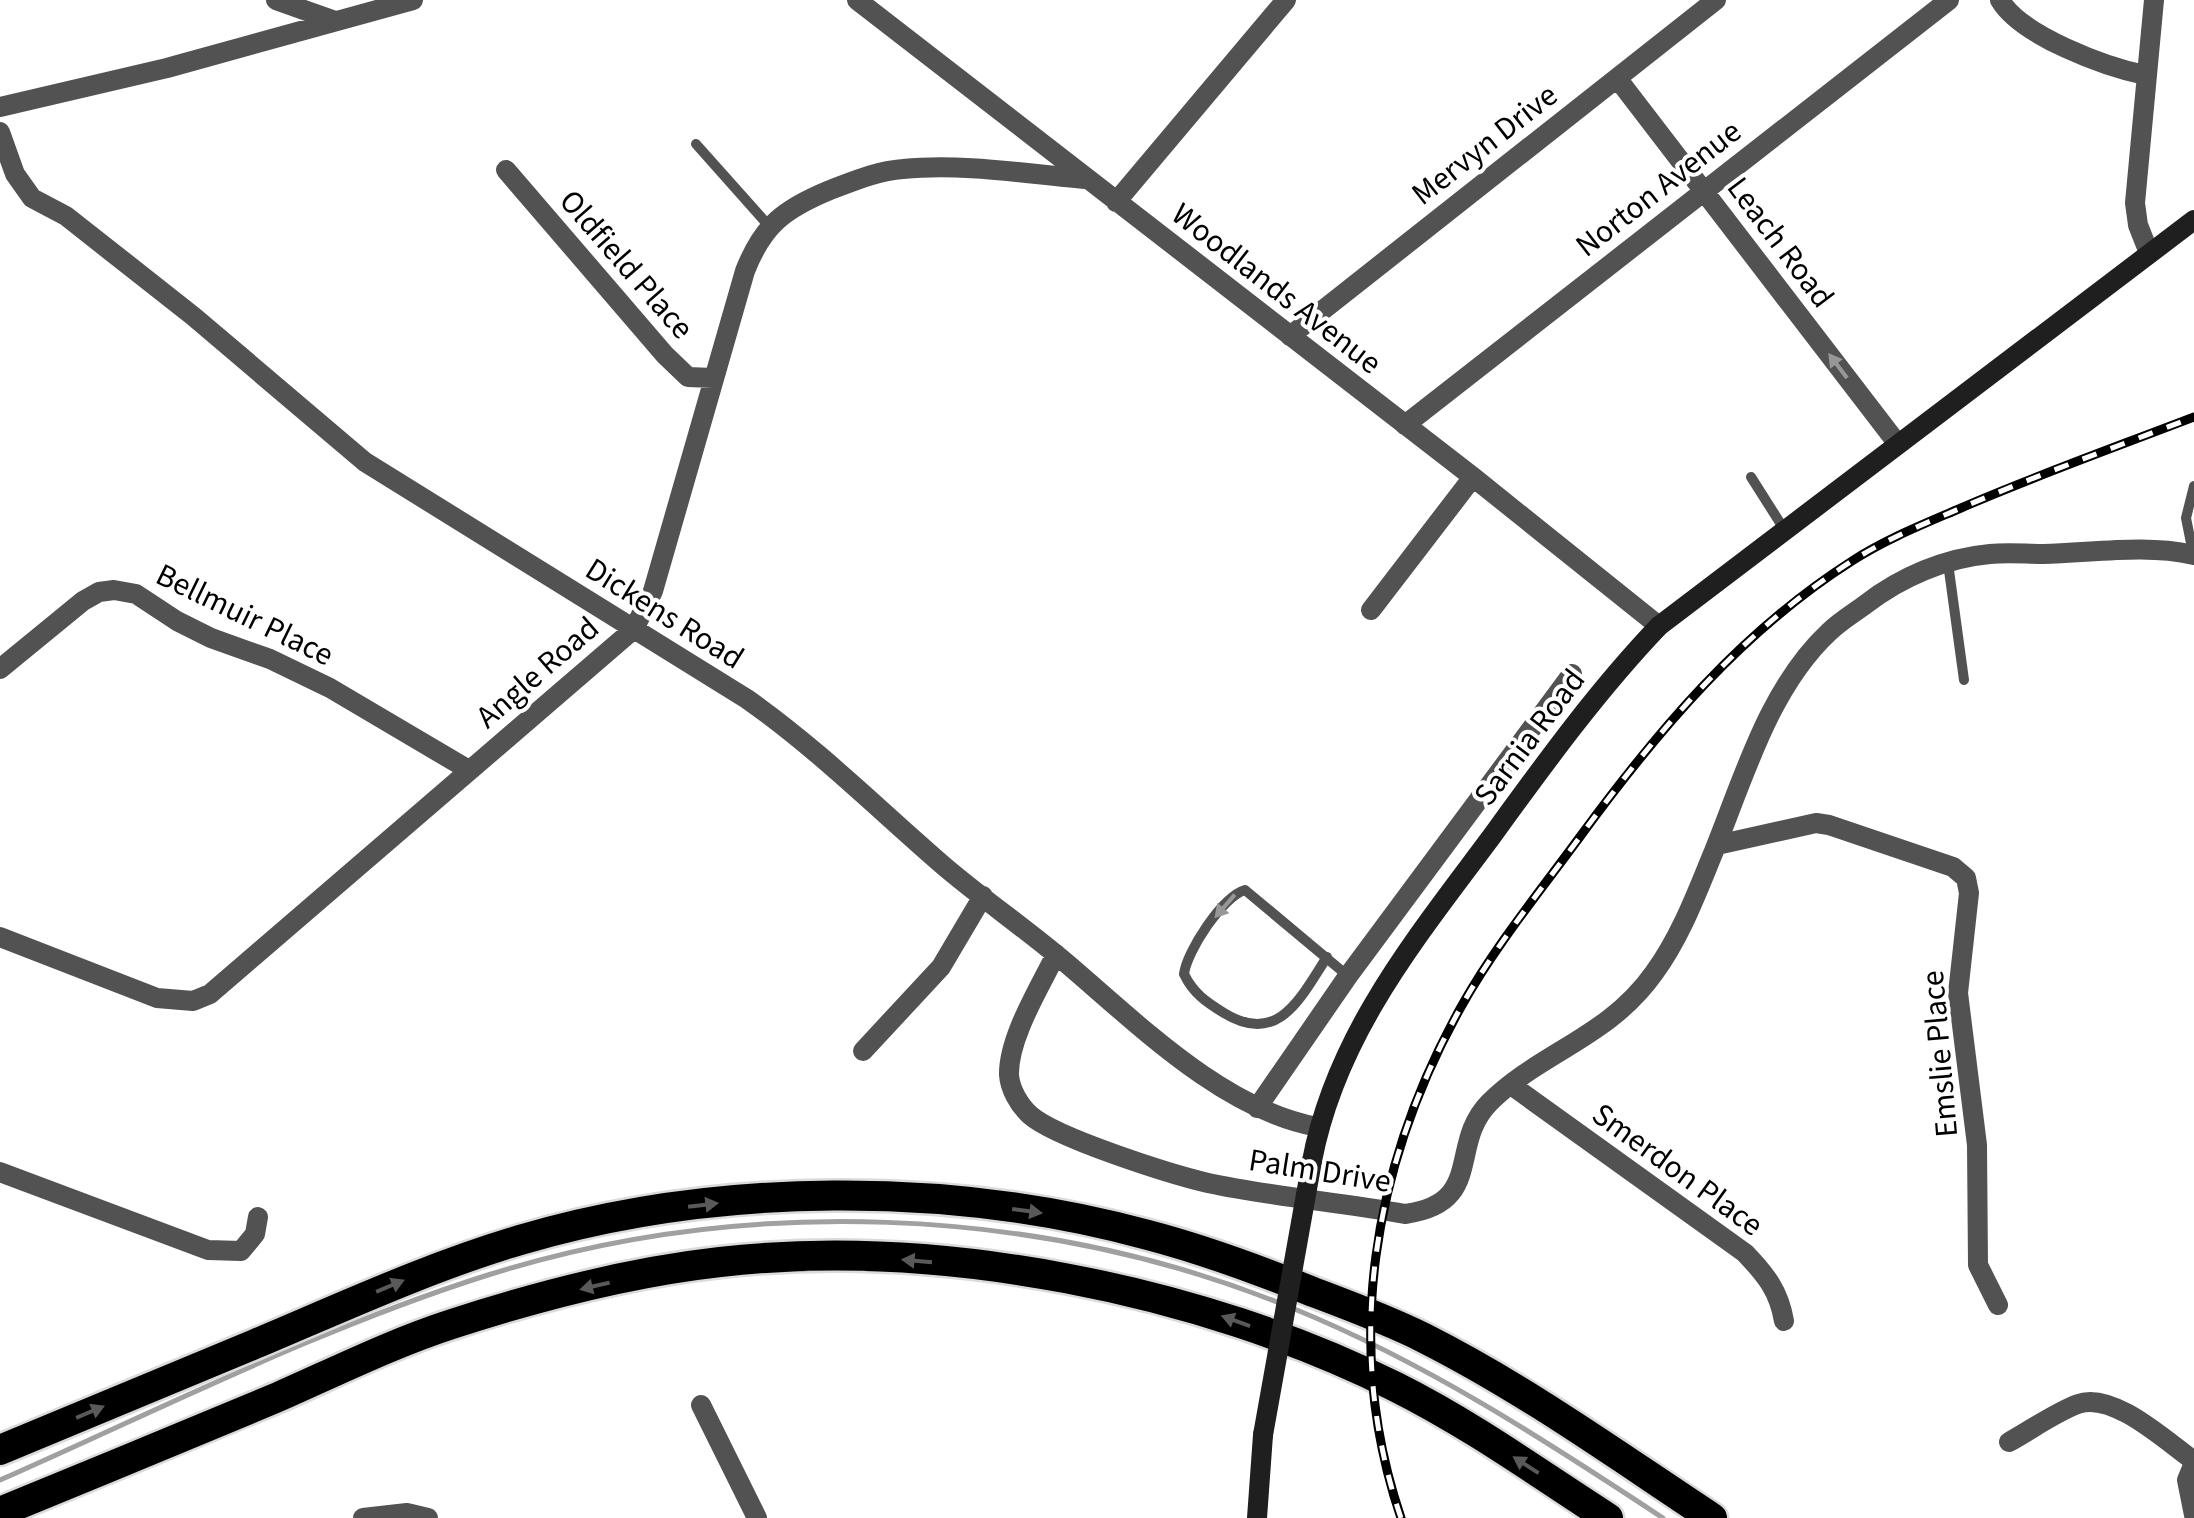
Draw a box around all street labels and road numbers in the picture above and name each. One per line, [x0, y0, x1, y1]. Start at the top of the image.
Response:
street label: Mervyn Drive [1402, 73, 1567, 217]
street label: Norton Avenue [1566, 109, 1751, 268]
street label: Leach Road [1716, 167, 1845, 318]
street label: Oldfield Place [548, 180, 704, 349]
street label: Woodlands Avenue [1162, 192, 1391, 386]
street label: Dickens Road [576, 547, 753, 681]
street label: Bellmuir Place [148, 552, 341, 678]
street label: Angle Road [466, 606, 609, 739]
street label: Sarnia Road [1463, 660, 1597, 816]
street label: Emslie Place [1910, 969, 1970, 1139]
street label: Smerdon Place [1582, 1092, 1772, 1248]
street label: Palm Drive [1245, 1137, 1394, 1205]

